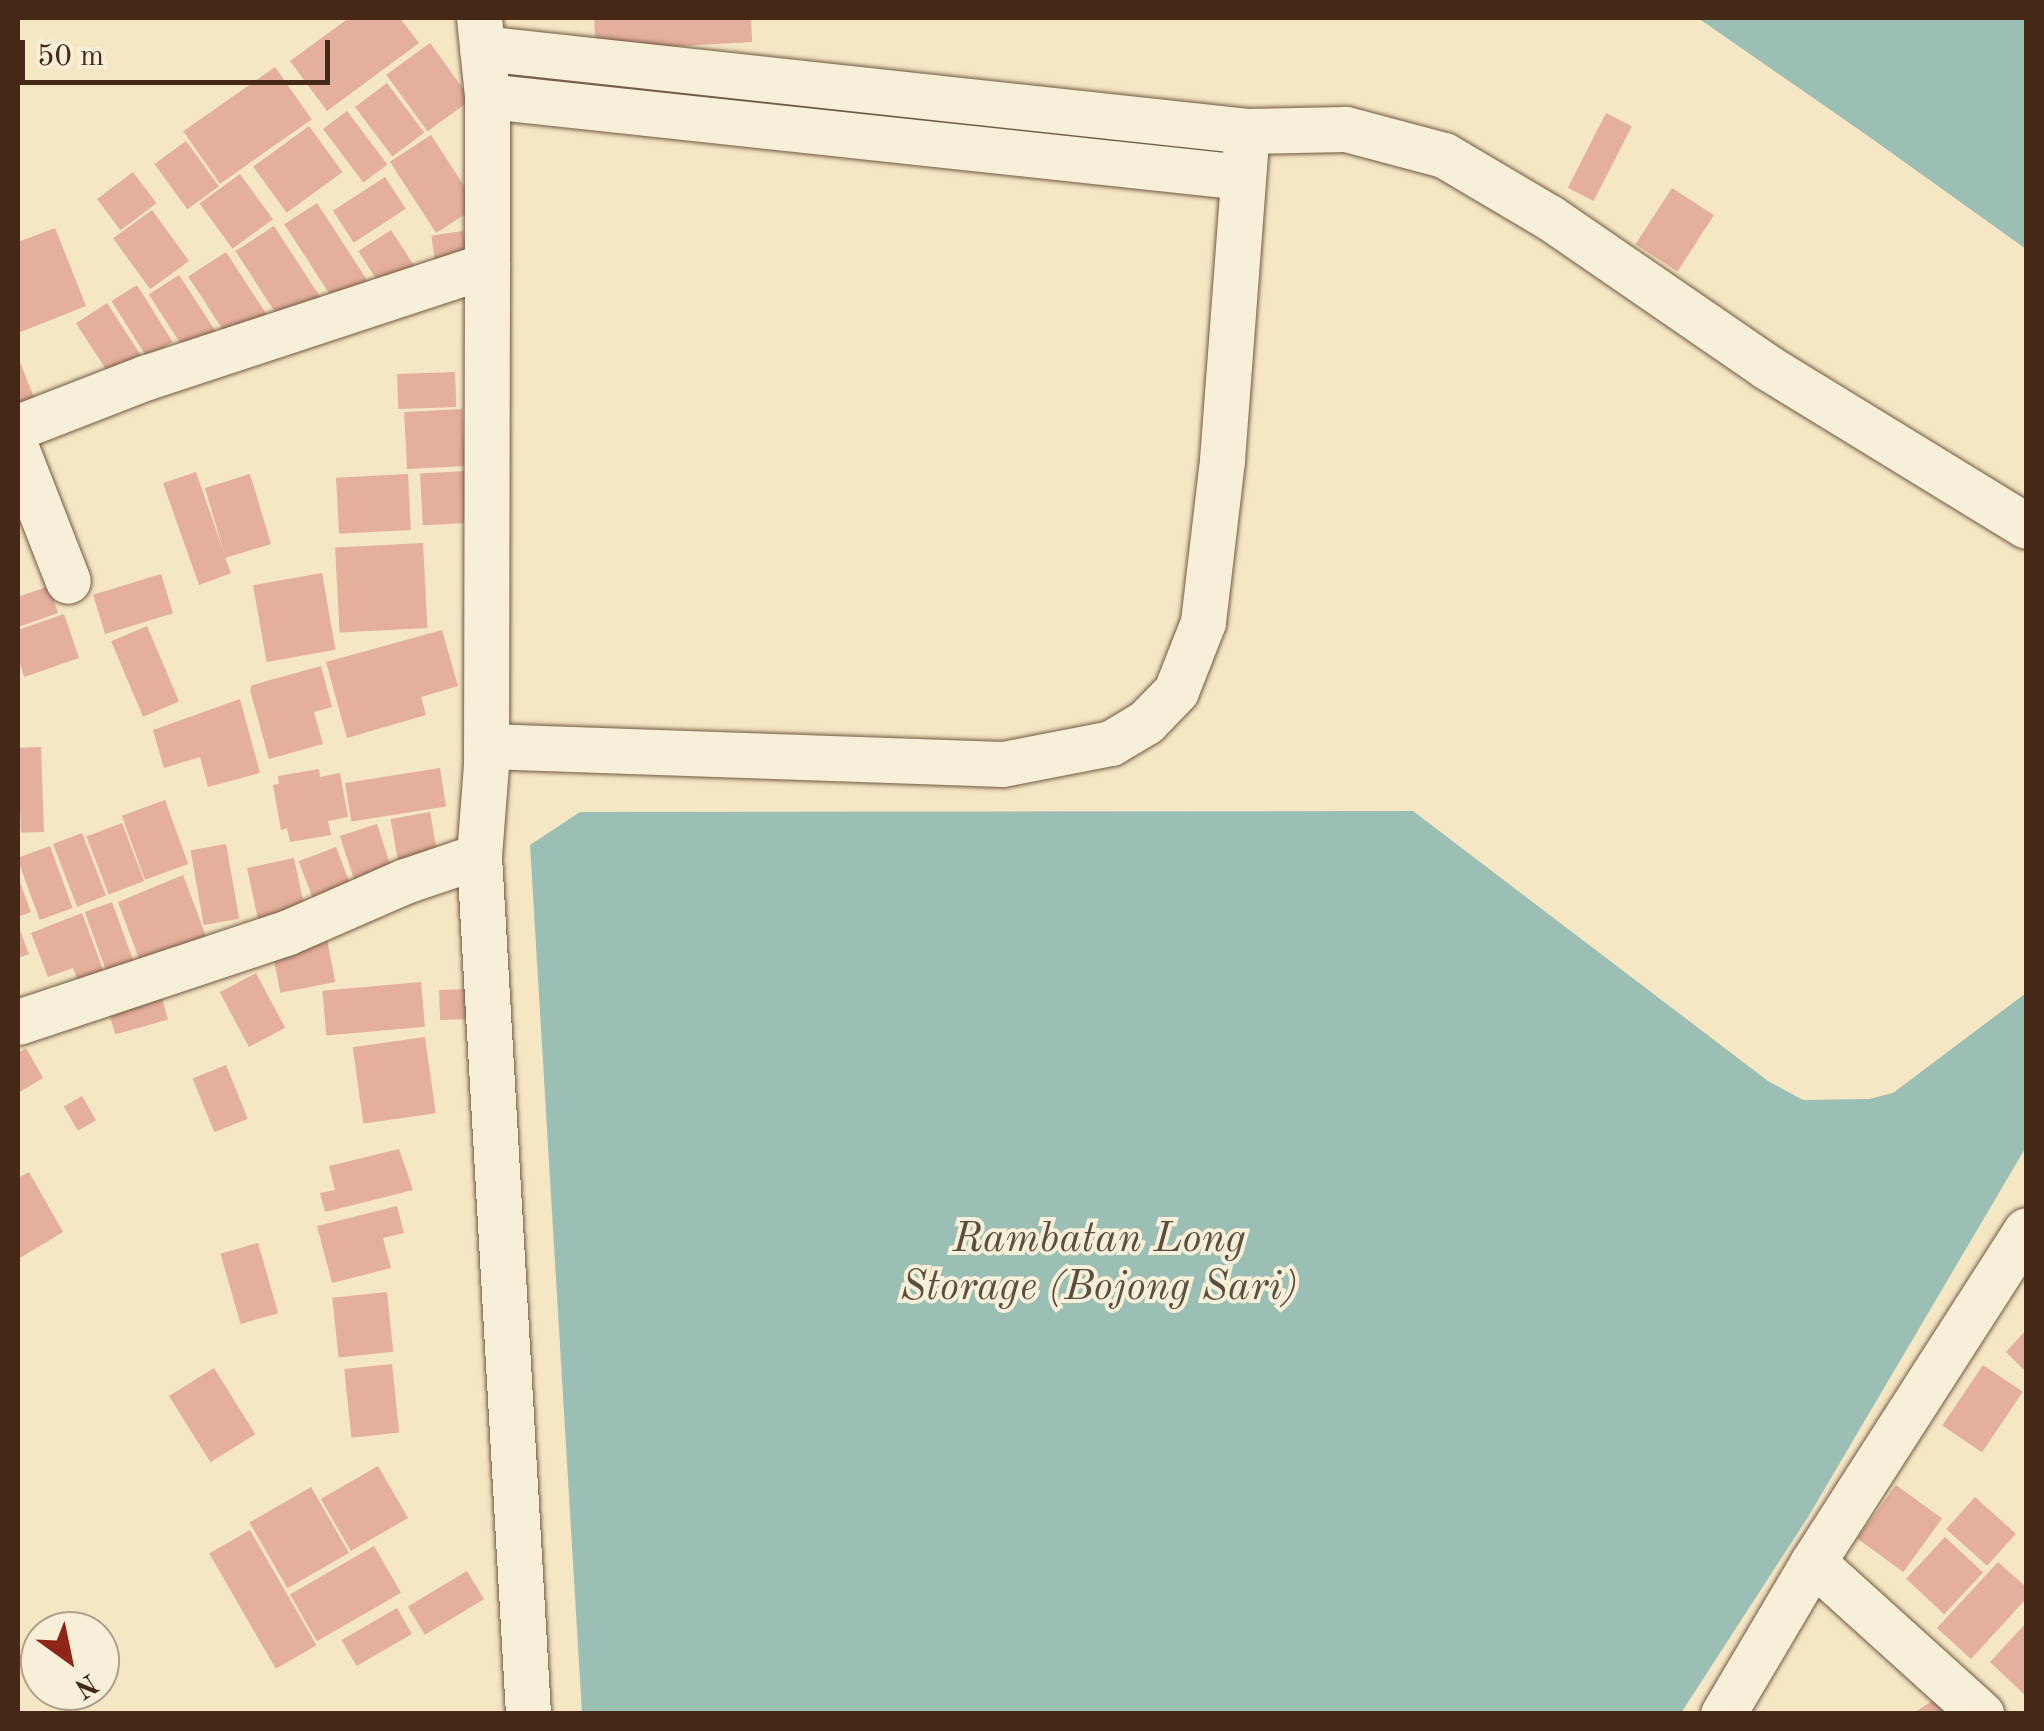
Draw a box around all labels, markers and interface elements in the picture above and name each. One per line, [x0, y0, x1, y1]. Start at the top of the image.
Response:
scale bar [25, 20, 335, 82]
text: 50 m [37, 42, 104, 72]
water label: Rambatan Long Storage (Bojong Sari) [900, 1215, 1298, 1314]
north arrow [20, 1611, 120, 1711]
text: N [69, 1667, 102, 1702]

